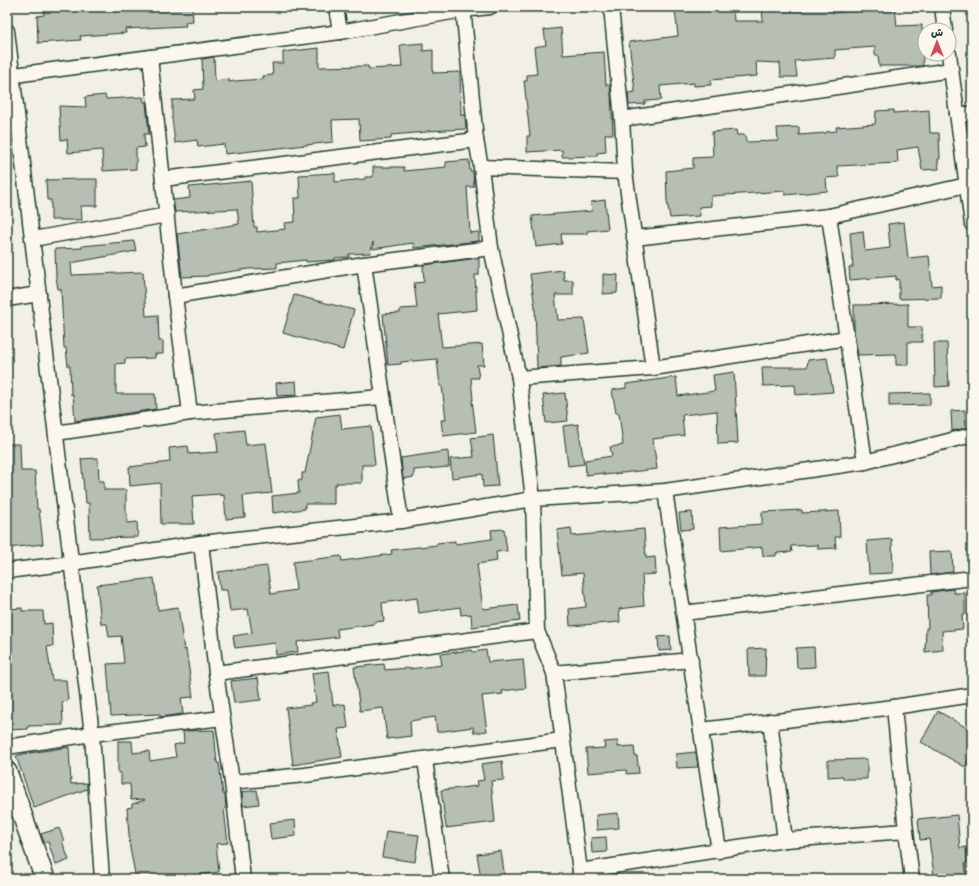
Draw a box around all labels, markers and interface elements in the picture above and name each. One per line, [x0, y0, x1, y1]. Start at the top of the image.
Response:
north arrow [917, 22, 957, 62]
text: ش [931, 25, 943, 39]

